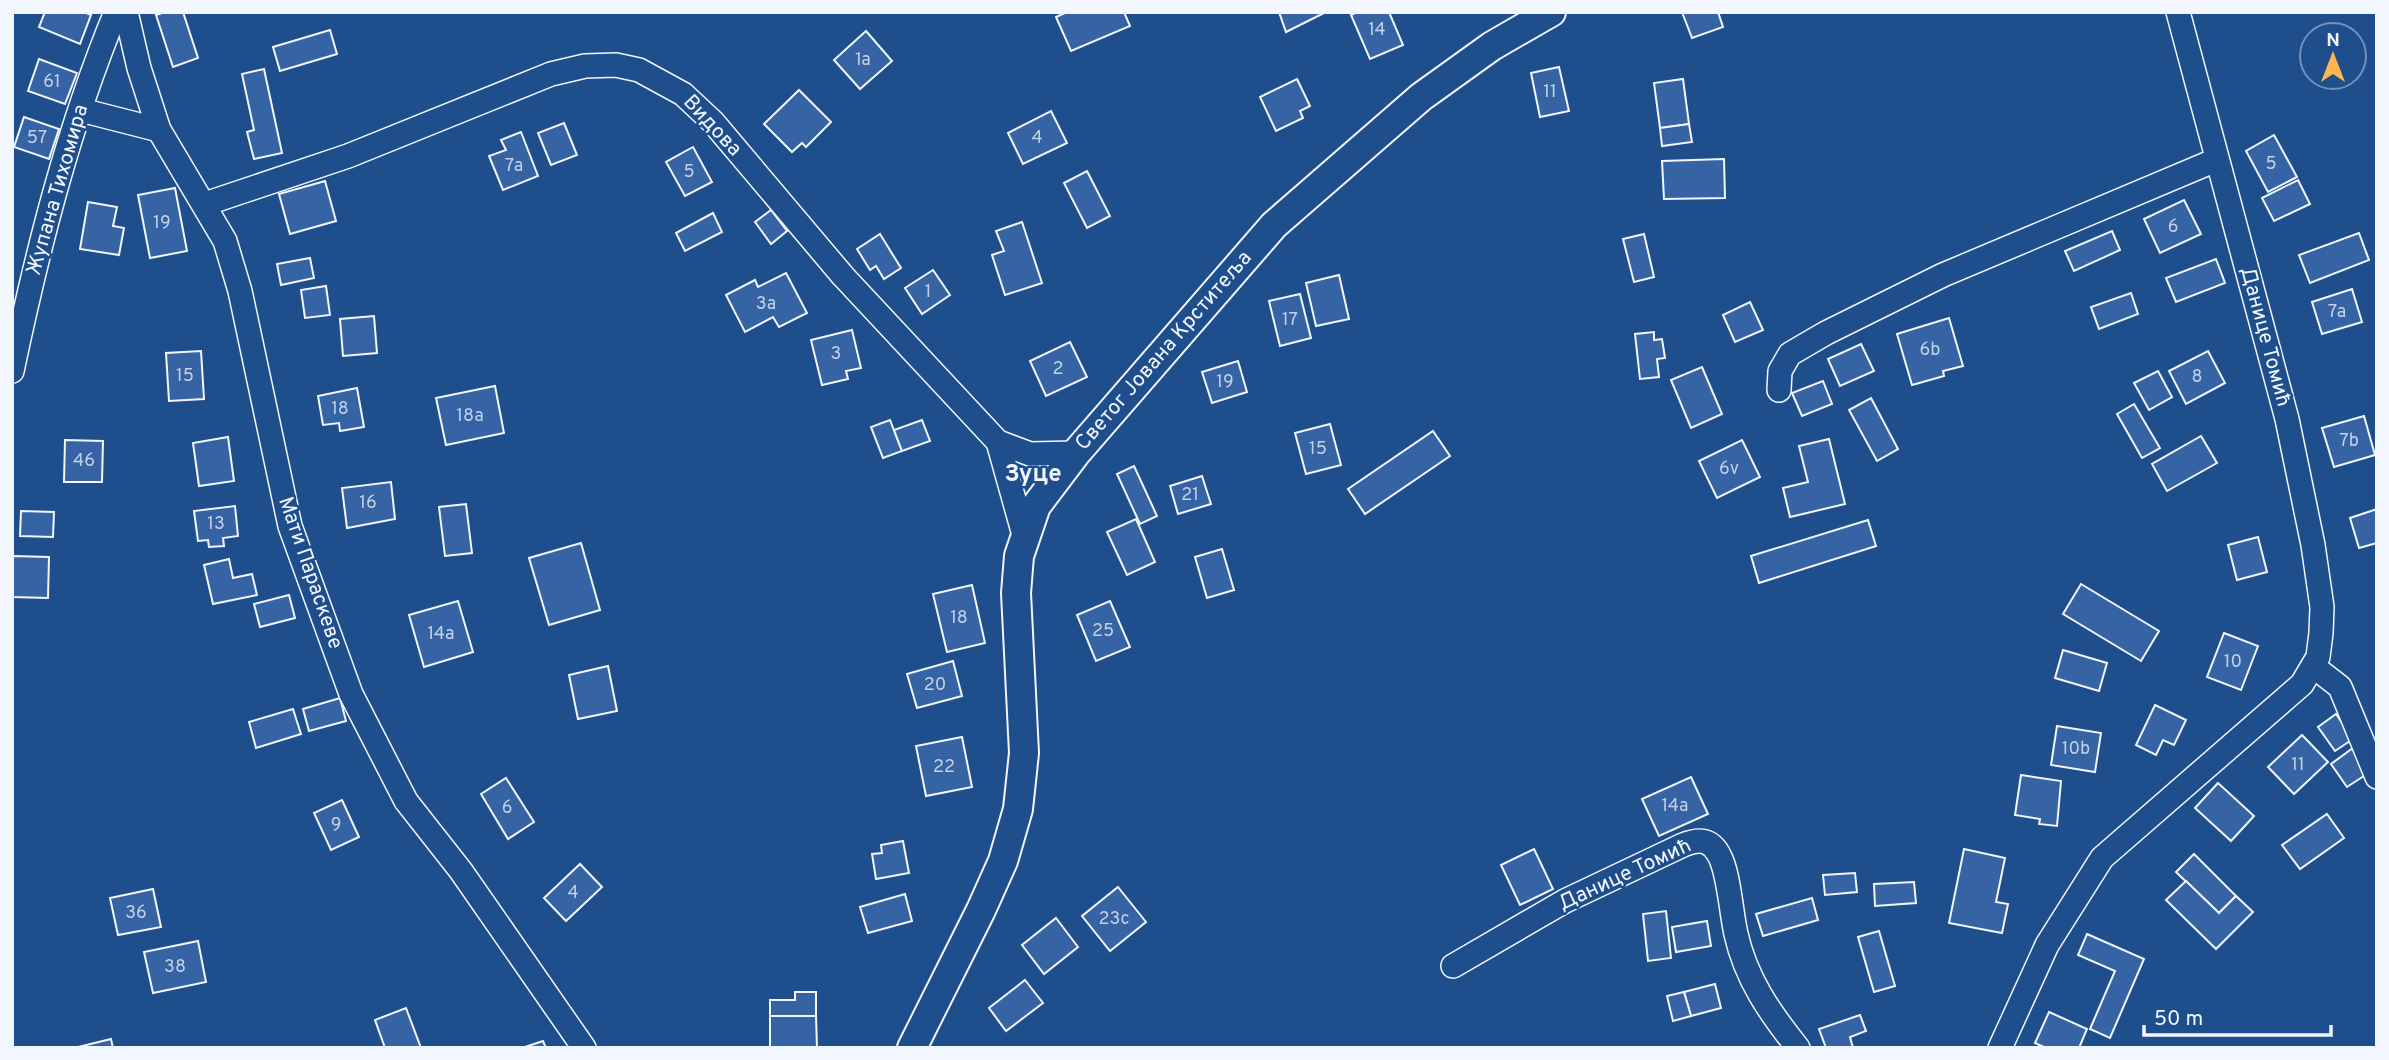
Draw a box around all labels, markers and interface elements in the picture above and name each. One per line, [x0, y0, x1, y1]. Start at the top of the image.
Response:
house number: 14 [1368, 19, 1386, 42]
north arrow [2298, 21, 2368, 91]
text: N [2326, 29, 2340, 53]
house number: 1a [855, 49, 871, 72]
house number: 61 [43, 71, 61, 94]
house number: 11 [1543, 81, 1557, 104]
street label: Видова [677, 89, 747, 163]
street label: Жупана Тихомира [21, 102, 95, 278]
house number: 57 [27, 127, 47, 150]
house number: 4 [1031, 127, 1043, 150]
house number: 5 [2265, 153, 2277, 176]
house number: 7a [505, 155, 523, 178]
house number: 5 [683, 161, 695, 184]
house number: 19 [153, 212, 171, 235]
house number: 6 [2168, 216, 2178, 239]
street label: Светог Јована Крститеља [1070, 245, 1258, 457]
street label: Данице Томић [2233, 264, 2297, 410]
house number: 1 [925, 281, 931, 304]
house number: 3a [756, 293, 776, 316]
house number: 7a [2328, 301, 2346, 324]
house number: 17 [1282, 309, 1298, 332]
house number: 6b [1920, 339, 1940, 362]
house number: 3 [831, 343, 841, 366]
house number: 2 [1052, 358, 1064, 381]
house number: 15 [176, 365, 194, 388]
house number: 8 [2192, 366, 2203, 389]
house number: 19 [1216, 371, 1234, 394]
house number: 18 [331, 398, 349, 421]
house number: 18a [456, 405, 484, 428]
house number: 7b [2339, 430, 2359, 453]
house number: 15 [1309, 438, 1327, 461]
house number: 46 [73, 450, 95, 473]
house number: 6v [1719, 458, 1739, 481]
district label: Зуце [1004, 460, 1062, 490]
house number: 21 [1181, 484, 1199, 507]
house number: 16 [359, 492, 377, 515]
street label: Мати Параскеве [271, 493, 349, 653]
house number: 13 [207, 513, 225, 536]
house number: 18 [950, 607, 968, 630]
house number: 25 [1092, 620, 1114, 643]
house number: 14a [427, 623, 455, 646]
house number: 10 [2224, 651, 2242, 674]
house number: 20 [924, 674, 946, 697]
house number: 10b [2062, 738, 2090, 761]
house number: 11 [2291, 754, 2305, 777]
house number: 22 [933, 756, 955, 779]
house number: 14a [1661, 795, 1689, 818]
house number: 6 [502, 797, 512, 820]
house number: 9 [331, 814, 341, 837]
street label: Данице Томић [1554, 832, 1696, 918]
house number: 4 [567, 882, 579, 905]
house number: 36 [125, 902, 147, 925]
house number: 23c [1098, 908, 1130, 931]
house number: 38 [164, 956, 186, 979]
scale bar [2144, 993, 2331, 1038]
text: 50 m [2154, 1006, 2203, 1033]

